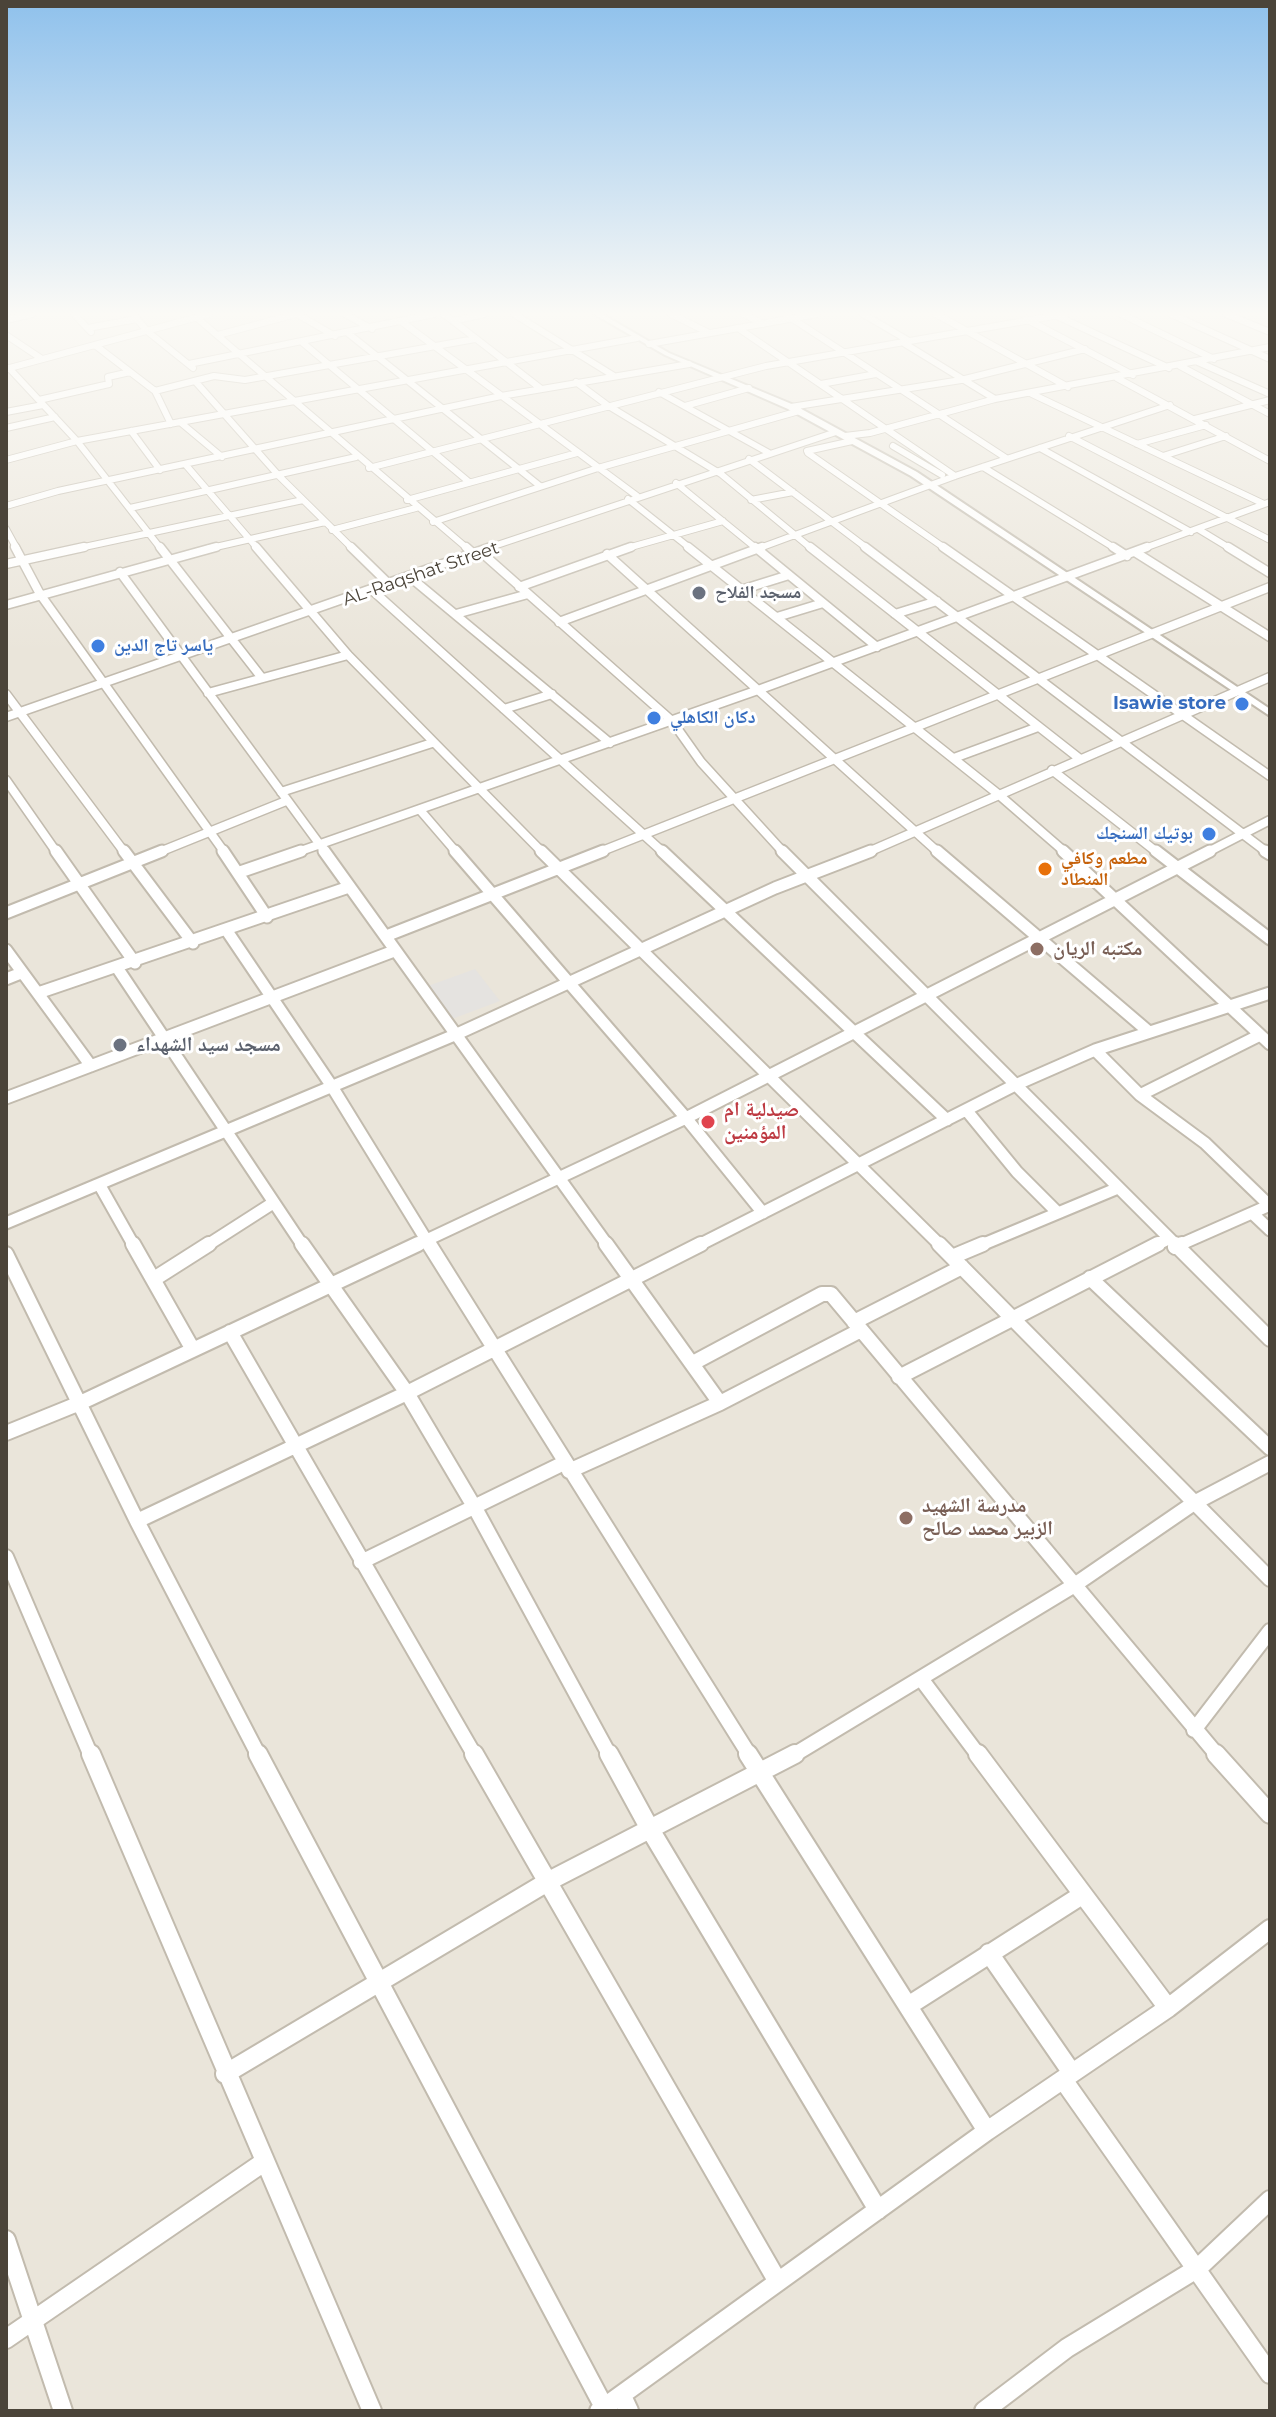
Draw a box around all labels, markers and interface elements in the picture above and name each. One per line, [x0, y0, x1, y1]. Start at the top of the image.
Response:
street label: AL-Raqshat Street [340, 537, 502, 611]
place label: مسجد الفلاح [715, 582, 801, 604]
marker: مسجد الفلاح [690, 584, 708, 602]
place label: ياسر تاج الدين [114, 635, 213, 657]
marker: ياسر تاج الدين [89, 637, 107, 655]
place label: Isawie store [1113, 693, 1226, 715]
marker: Isawie store [1233, 695, 1251, 713]
place label: دكان الكاهلي [670, 707, 756, 729]
marker: دكان الكاهلي [645, 709, 663, 727]
place label: بوتيك السنجك [1096, 823, 1193, 845]
marker: بوتيك السنجك [1200, 825, 1218, 843]
place label: مطعم وكافي المنطاد [1061, 848, 1148, 890]
marker: مطعم وكافي المنطاد [1036, 860, 1054, 878]
place label: مكتبه الريان [1053, 937, 1142, 961]
marker: مكتبه الريان [1028, 940, 1046, 958]
place label: مسجد سيد الشهداء [136, 1033, 281, 1057]
marker: مسجد سيد الشهداء [111, 1036, 129, 1054]
place label: صيدلية ام المؤمنين [724, 1098, 799, 1145]
marker: صيدلية ام المؤمنين [699, 1113, 717, 1131]
place label: مدرسة الشهيد الزبير محمد صالح [922, 1494, 1053, 1541]
marker: مدرسة الشهيد الزبير محمد صالح [897, 1509, 915, 1527]

